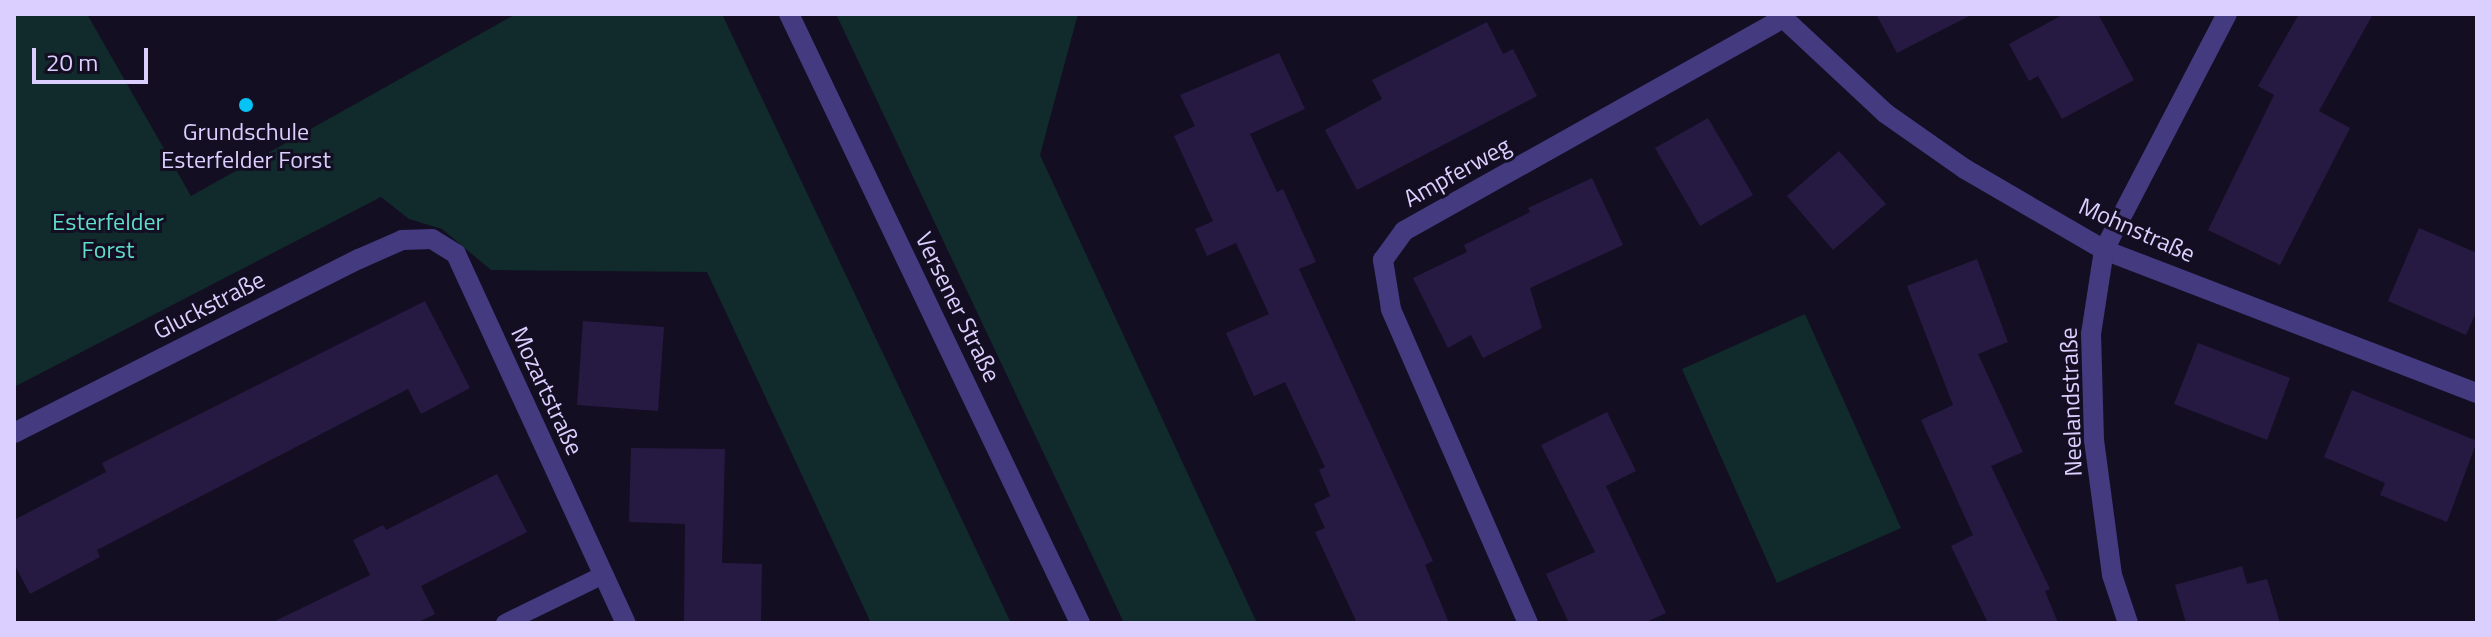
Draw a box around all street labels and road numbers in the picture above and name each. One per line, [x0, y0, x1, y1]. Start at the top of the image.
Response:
street label: Ampferweg [1399, 131, 1515, 213]
street label: Mohnstraße [2074, 192, 2200, 268]
street label: Versener Straße [909, 227, 1007, 387]
street label: Gluckstraße [149, 265, 269, 345]
street label: Mozartstraße [505, 322, 589, 460]
street label: Neelandstraße [2054, 327, 2088, 477]

